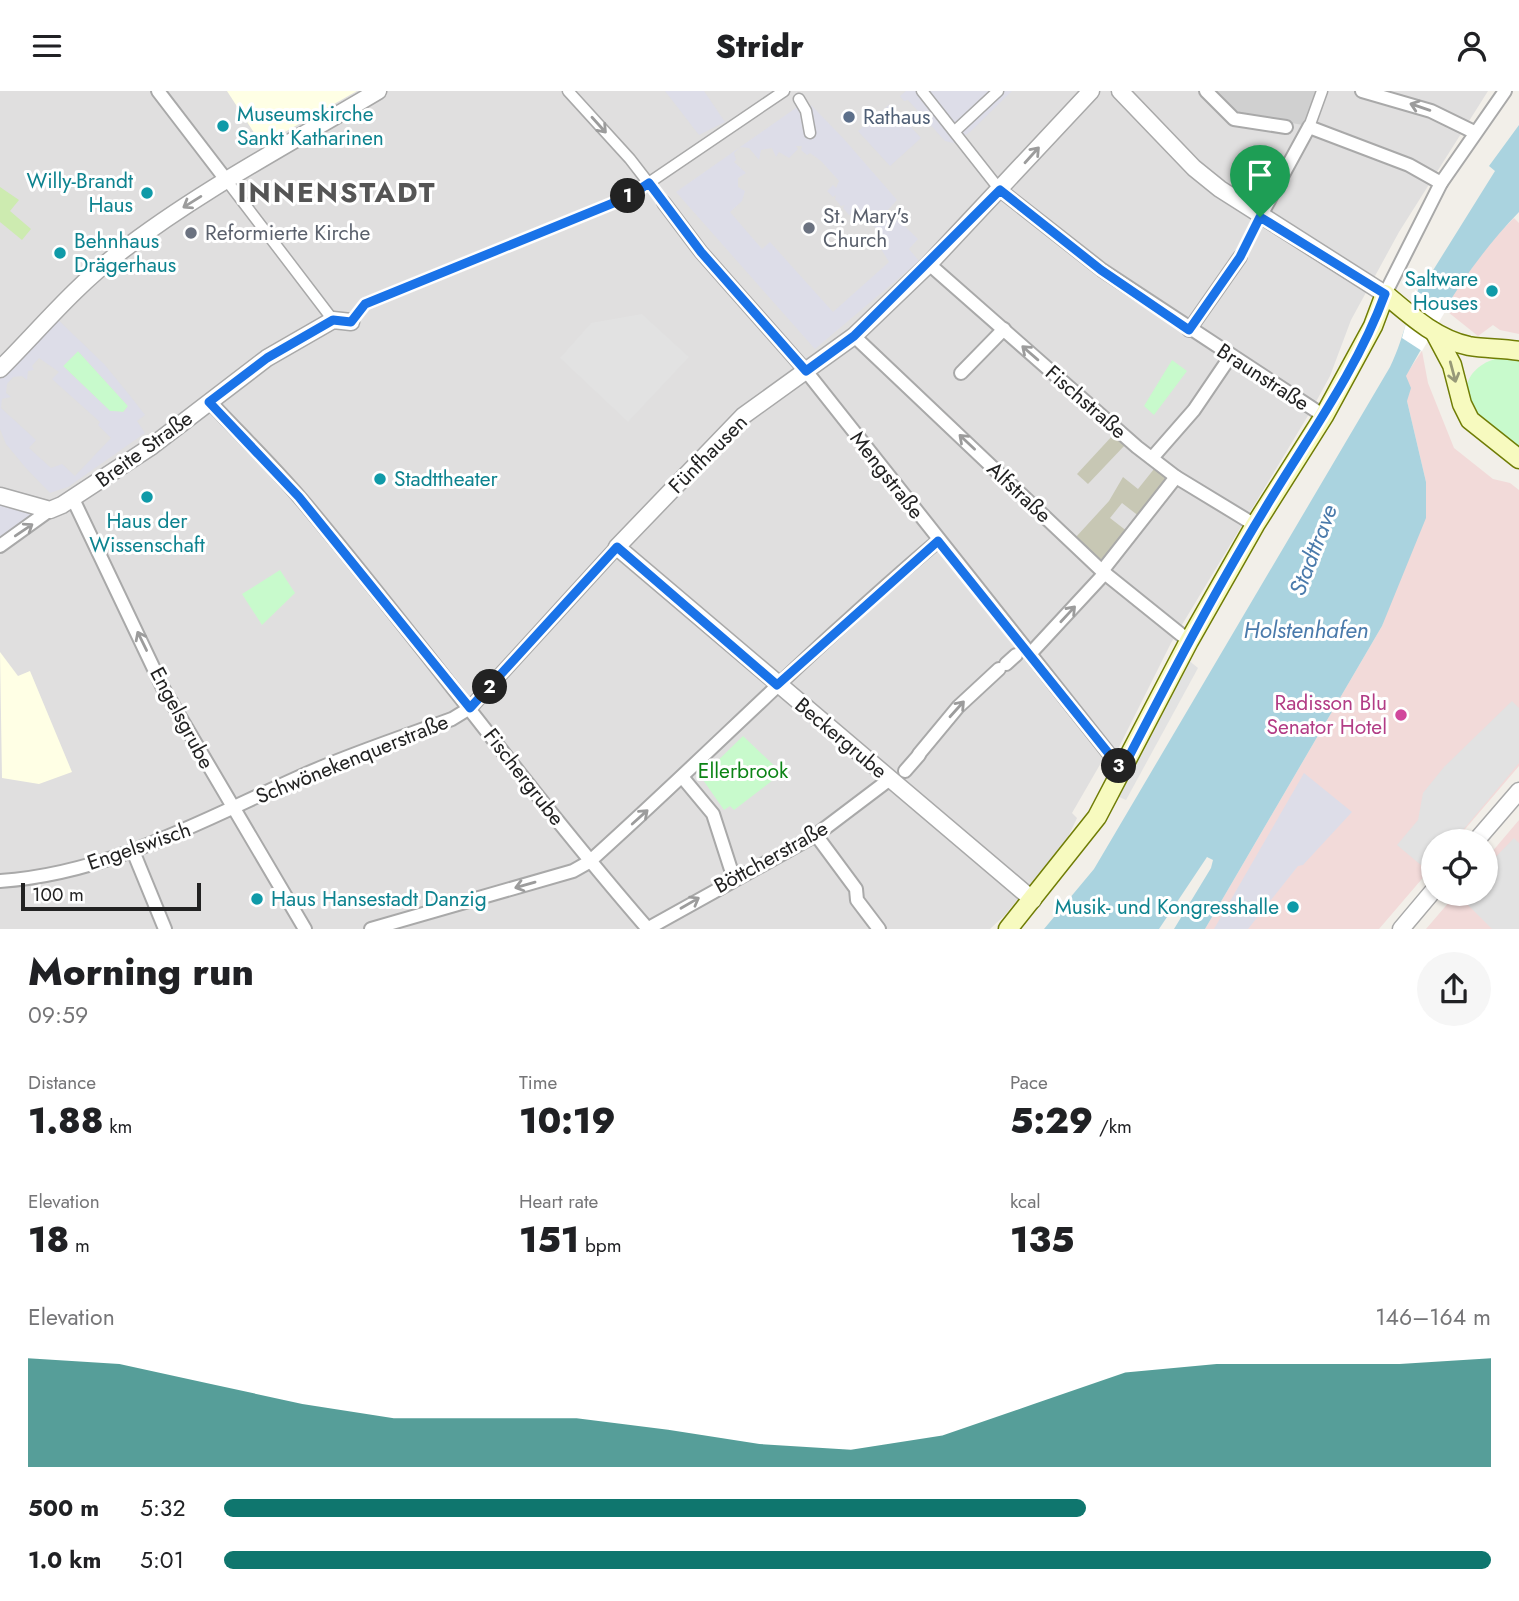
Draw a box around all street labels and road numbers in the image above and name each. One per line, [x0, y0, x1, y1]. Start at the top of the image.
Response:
street label: Braunstraße [1211, 336, 1315, 418]
street label: Fischstraße [1039, 358, 1133, 446]
street label: Breite Straße [89, 403, 199, 495]
street label: Fünfhausen [662, 408, 754, 500]
street label: Mengstraße [843, 425, 931, 525]
street label: Alfstraße [980, 454, 1058, 530]
street label: Engelsgrube [143, 662, 222, 774]
street label: Beckergrube [788, 690, 894, 786]
street label: Schwönekenquerstraße [251, 707, 453, 811]
street label: Fischergrube [476, 722, 572, 832]
street label: Böttcherstraße [709, 813, 833, 901]
street label: Engelswisch [83, 814, 195, 878]

